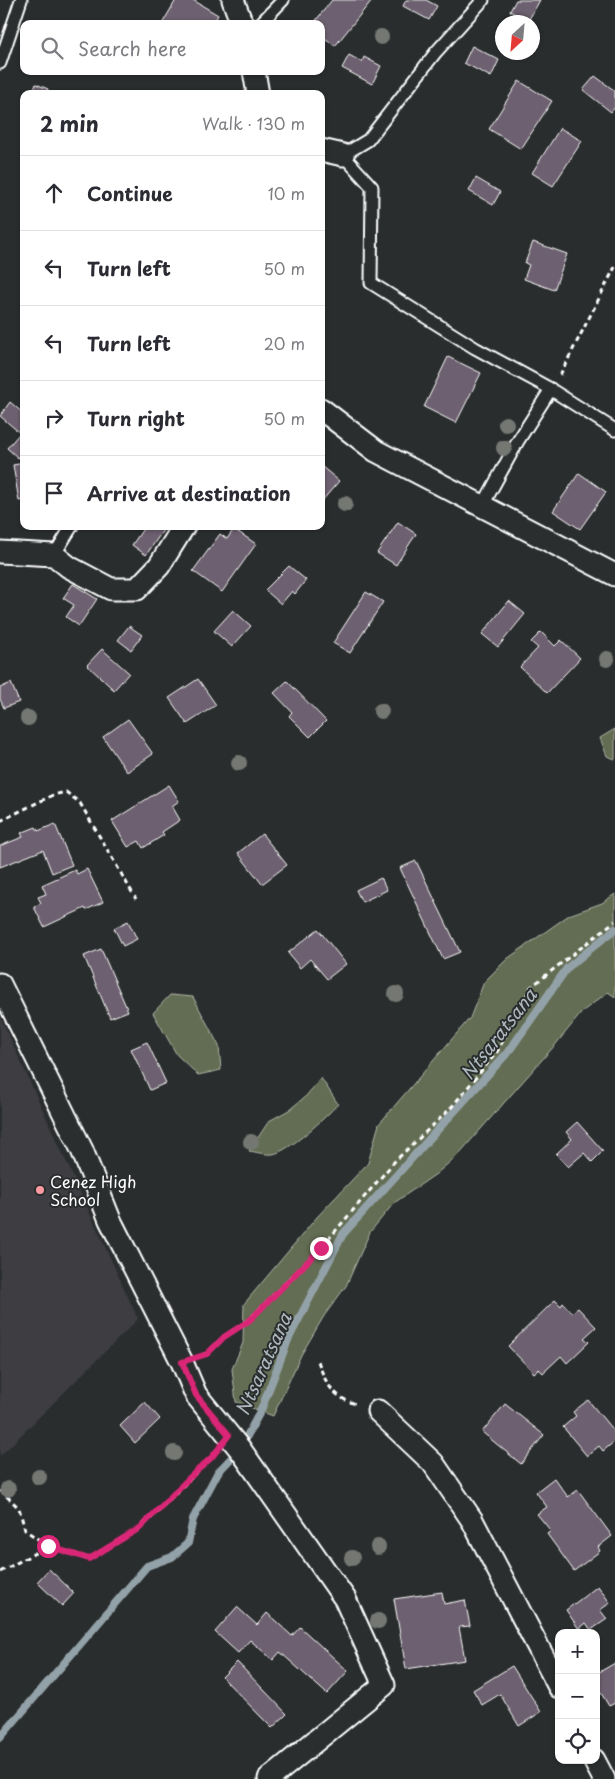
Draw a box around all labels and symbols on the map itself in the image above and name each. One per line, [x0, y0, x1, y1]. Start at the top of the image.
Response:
north arrow [495, 15, 540, 60]
water label: Ntsaratsana [454, 982, 543, 1086]
place label: Cenez High School [50, 1169, 137, 1211]
marker: Cenez High School [34, 1184, 46, 1196]
route end [310, 1237, 333, 1260]
water label: Ntsaratsana [228, 1308, 298, 1420]
route start [37, 1535, 60, 1558]

